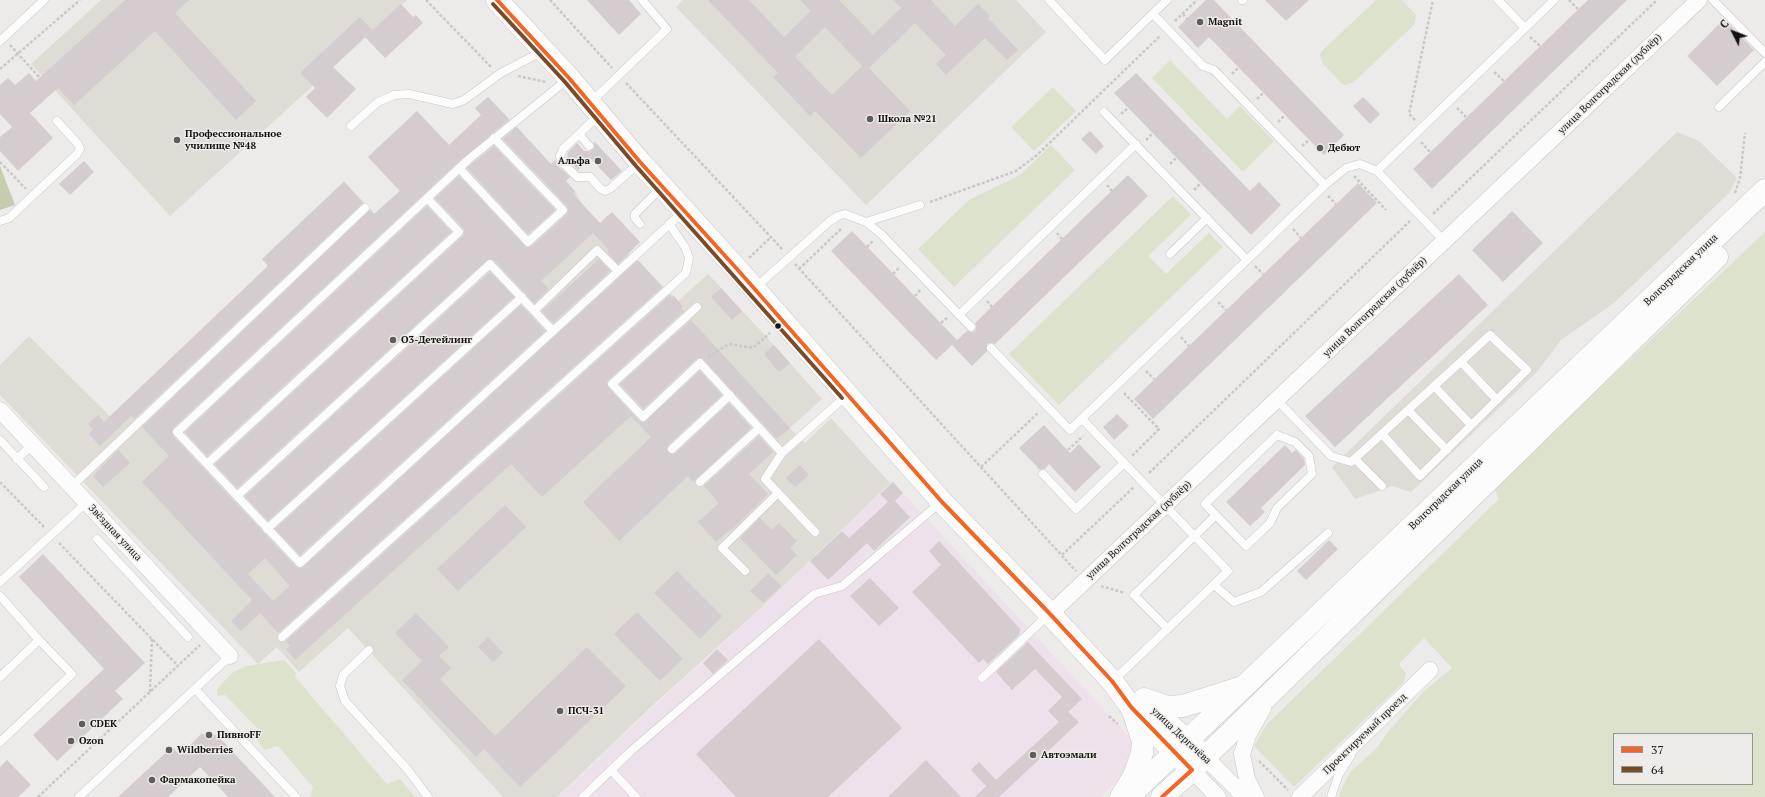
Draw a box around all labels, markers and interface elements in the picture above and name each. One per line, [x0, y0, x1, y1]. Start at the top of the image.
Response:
north arrow [1713, 12, 1753, 52]
place label: Magnit [1208, 16, 1242, 28]
marker: Magnit [1195, 17, 1205, 27]
text: С [1716, 17, 1732, 31]
street label: улица Волгоградская (дублёр) [1556, 31, 1664, 137]
place label: Школа №21 [878, 113, 937, 125]
marker: Школа №21 [865, 114, 875, 124]
place label: Профессиональное училище №48 [185, 128, 282, 152]
marker: Профессиональное училище №48 [172, 135, 182, 145]
place label: Дебют [1328, 142, 1360, 154]
marker: Дебют [1315, 143, 1325, 153]
place label: Альфа [558, 155, 590, 167]
marker: Альфа [593, 156, 603, 166]
street label: Волгоградская улица [1642, 232, 1720, 308]
street label: улица Волгоградская (дублёр) [1321, 254, 1429, 360]
unlabelled marker [773, 321, 783, 331]
place label: О3-Детейлинг [401, 334, 472, 346]
marker: О3-Детейлинг [388, 335, 398, 345]
street label: Волгоградская улица [1407, 456, 1485, 532]
street label: улица Волгоградская (дублёр) [1084, 478, 1194, 582]
street label: Звёздная улица [86, 502, 144, 564]
street label: Проектируемый проезд [1321, 691, 1409, 777]
place label: ПСЧ-31 [568, 705, 604, 717]
street label: улица Дергачёва [1149, 705, 1213, 767]
marker: ПСЧ-31 [555, 706, 565, 716]
place label: CDEK [90, 718, 117, 730]
marker: CDEK [77, 719, 87, 729]
place label: ПивноFF [217, 729, 261, 741]
marker: ПивноFF [204, 730, 214, 740]
legend [1613, 733, 1753, 785]
place label: Ozon [79, 735, 104, 747]
marker: Ozon [66, 736, 76, 746]
text: 37 [1651, 742, 1664, 757]
place label: Wildberries [177, 744, 233, 756]
marker: Wildberries [164, 745, 174, 755]
place label: Автоэмали [1041, 749, 1097, 761]
marker: Автоэмали [1028, 750, 1038, 760]
text: 64 [1651, 762, 1664, 777]
place label: Фармакопейка [160, 774, 236, 786]
marker: Фармакопейка [147, 775, 157, 785]

